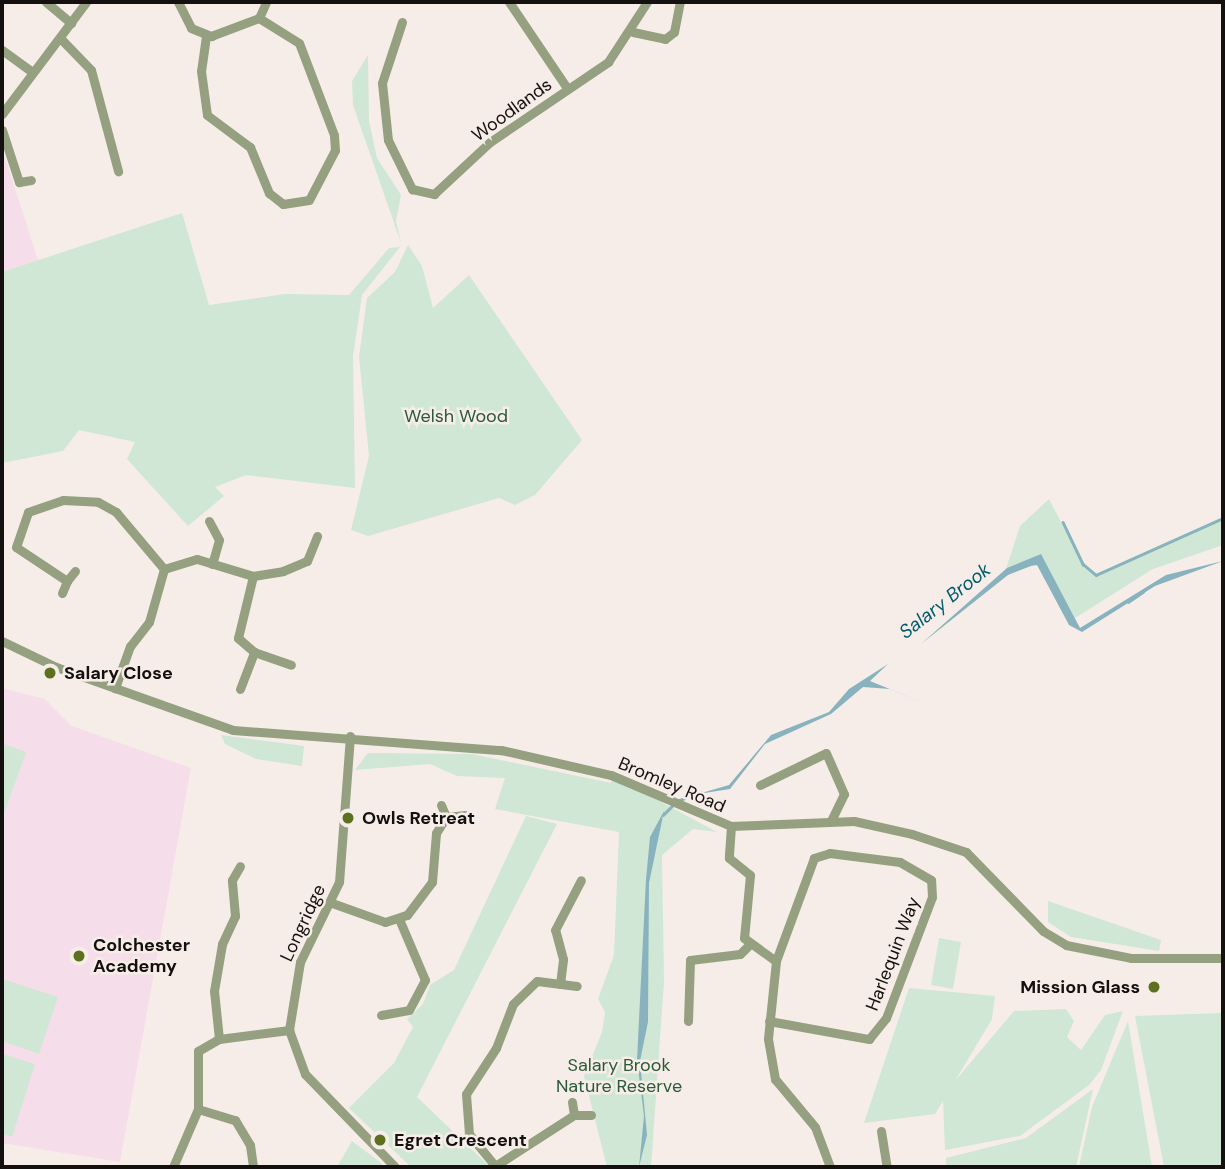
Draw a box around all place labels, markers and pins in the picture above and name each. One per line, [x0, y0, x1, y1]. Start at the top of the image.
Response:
place label: Salary Close [64, 662, 173, 684]
marker: Salary Close [42, 665, 58, 681]
place label: Owls Retreat [362, 807, 475, 829]
marker: Owls Retreat [340, 810, 356, 826]
place label: Colchester Academy [93, 935, 190, 978]
marker: Colchester Academy [71, 948, 87, 964]
place label: Mission Glass [1020, 976, 1140, 998]
marker: Mission Glass [1146, 979, 1162, 995]
place label: Egret Crescent [394, 1129, 527, 1151]
marker: Egret Crescent [372, 1132, 388, 1148]

